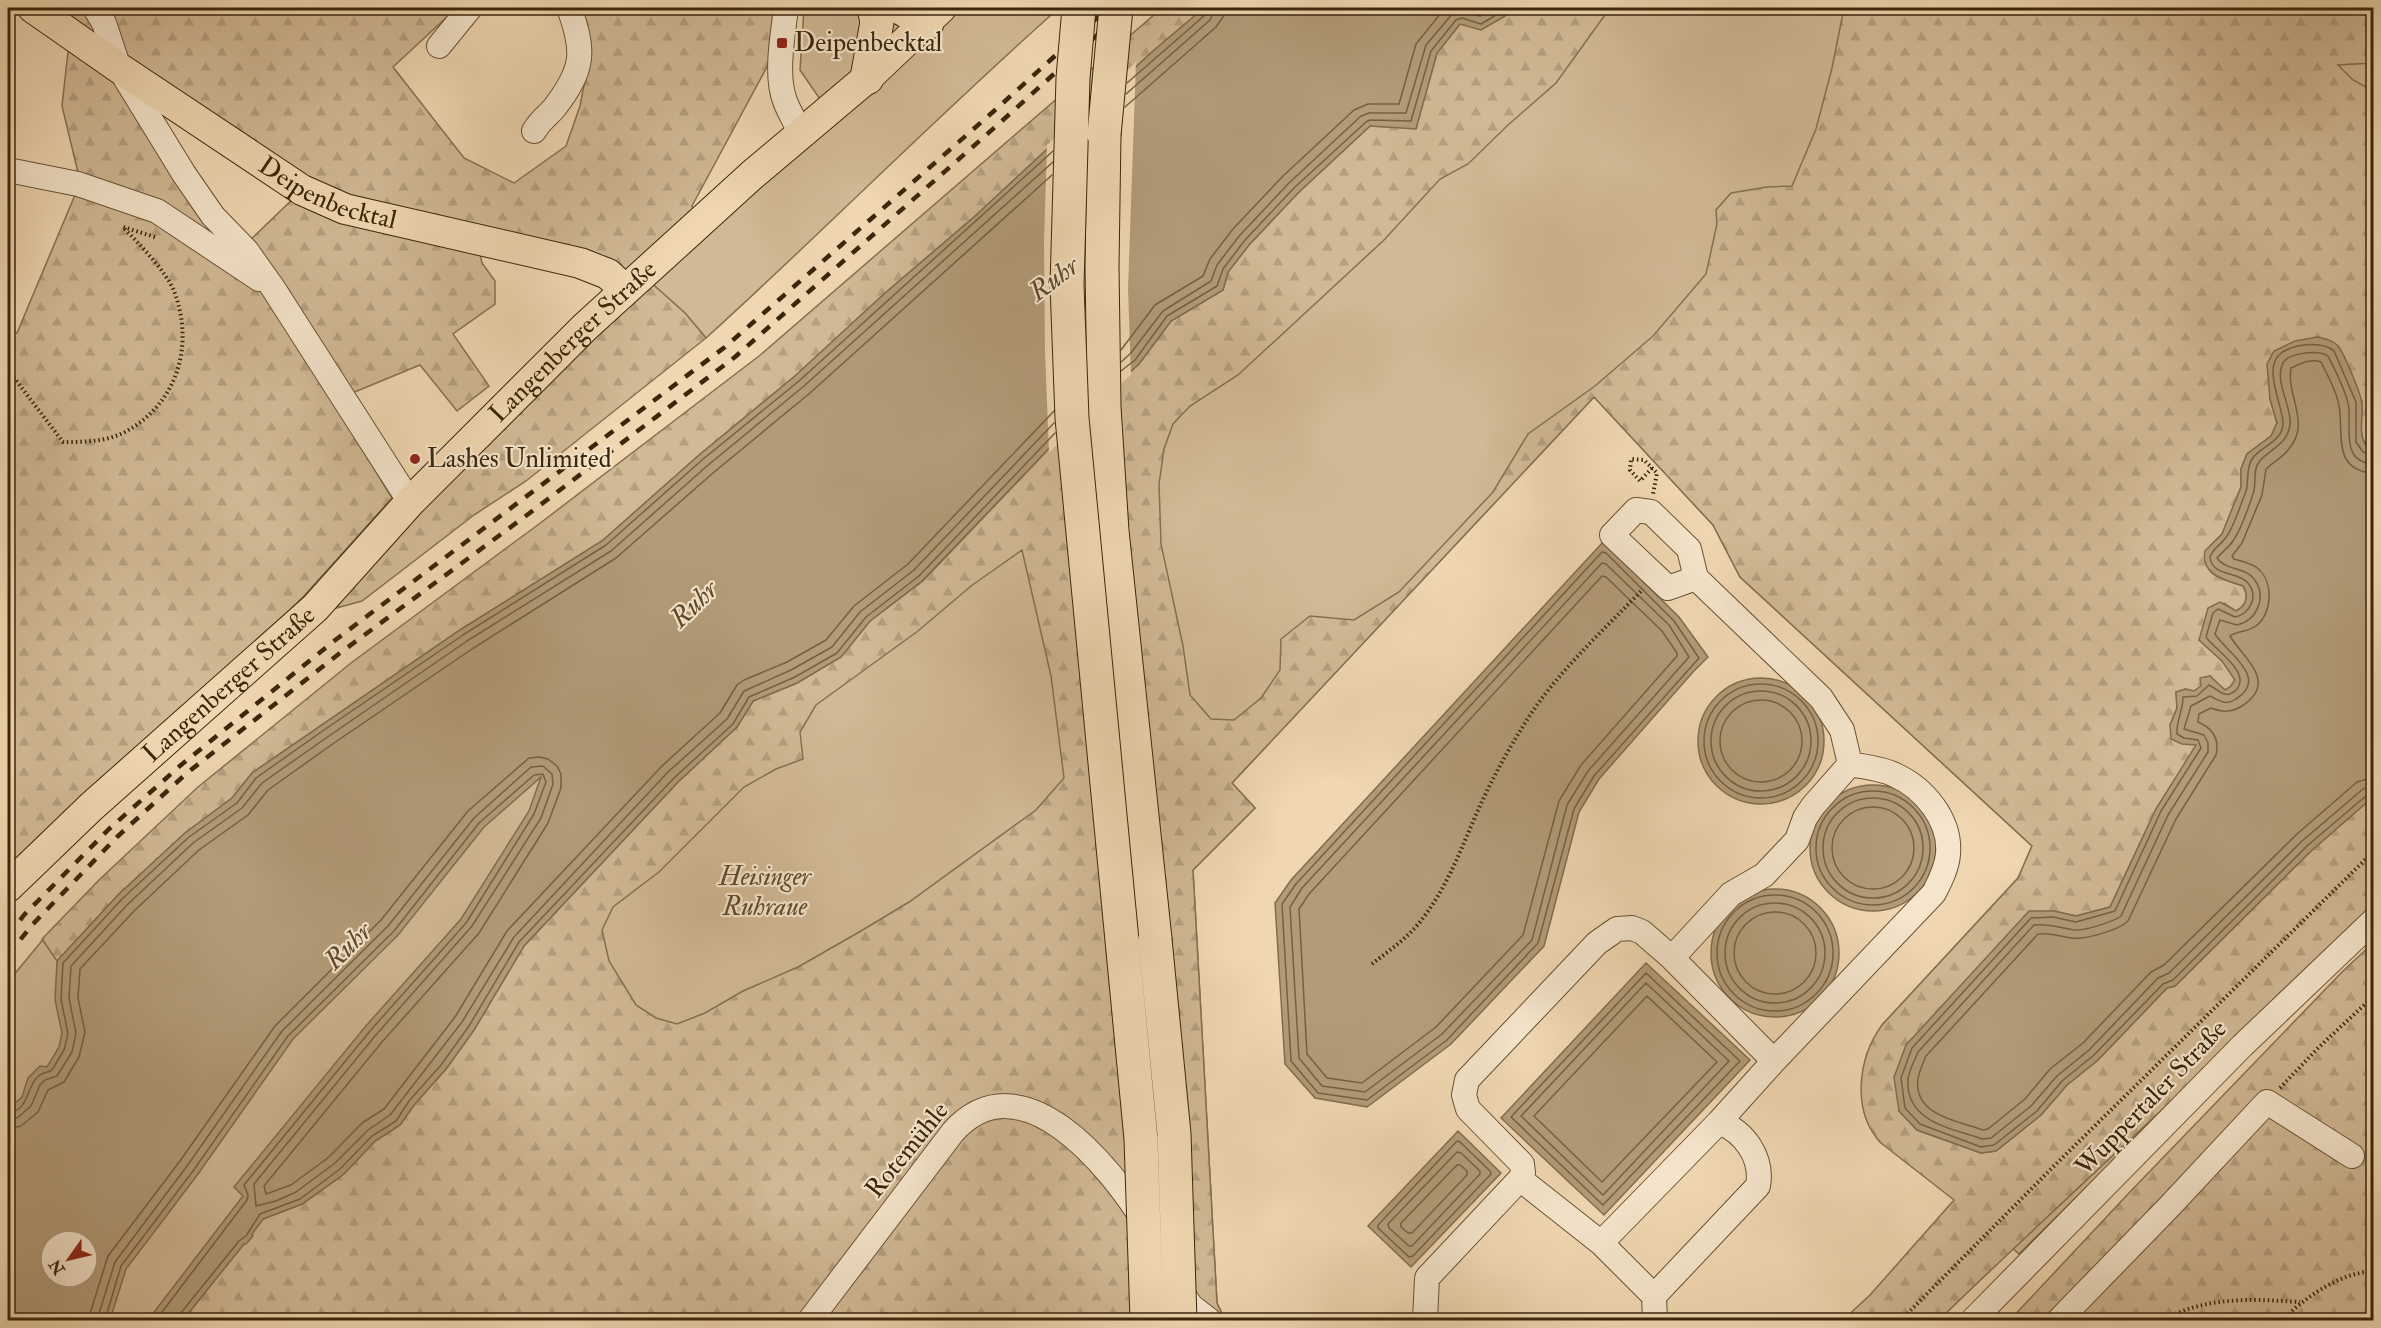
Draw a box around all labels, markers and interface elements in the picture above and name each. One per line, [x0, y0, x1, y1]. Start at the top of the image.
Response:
place label: Deipenbecktal [794, 27, 943, 60]
marker: Deipenbecktal [775, 36, 789, 50]
street label: Deipenbecktal [252, 150, 400, 236]
water label: Ruhr [1022, 248, 1087, 309]
street label: Langenberger Straße [483, 254, 663, 429]
place label: Lashes Unlimited [427, 443, 612, 475]
marker: Lashes Unlimited [408, 452, 422, 466]
water label: Ruhr [662, 572, 726, 635]
street label: Langenberger Straße [136, 599, 322, 769]
park label: Heisinger Ruhraue [718, 861, 812, 923]
water label: Ruhr [317, 914, 380, 977]
street label: Wuppertaler Straße [2068, 1013, 2234, 1184]
street label: Rotemühle [858, 1095, 956, 1205]
north arrow [39, 1229, 99, 1289]
text: N [45, 1255, 70, 1279]

